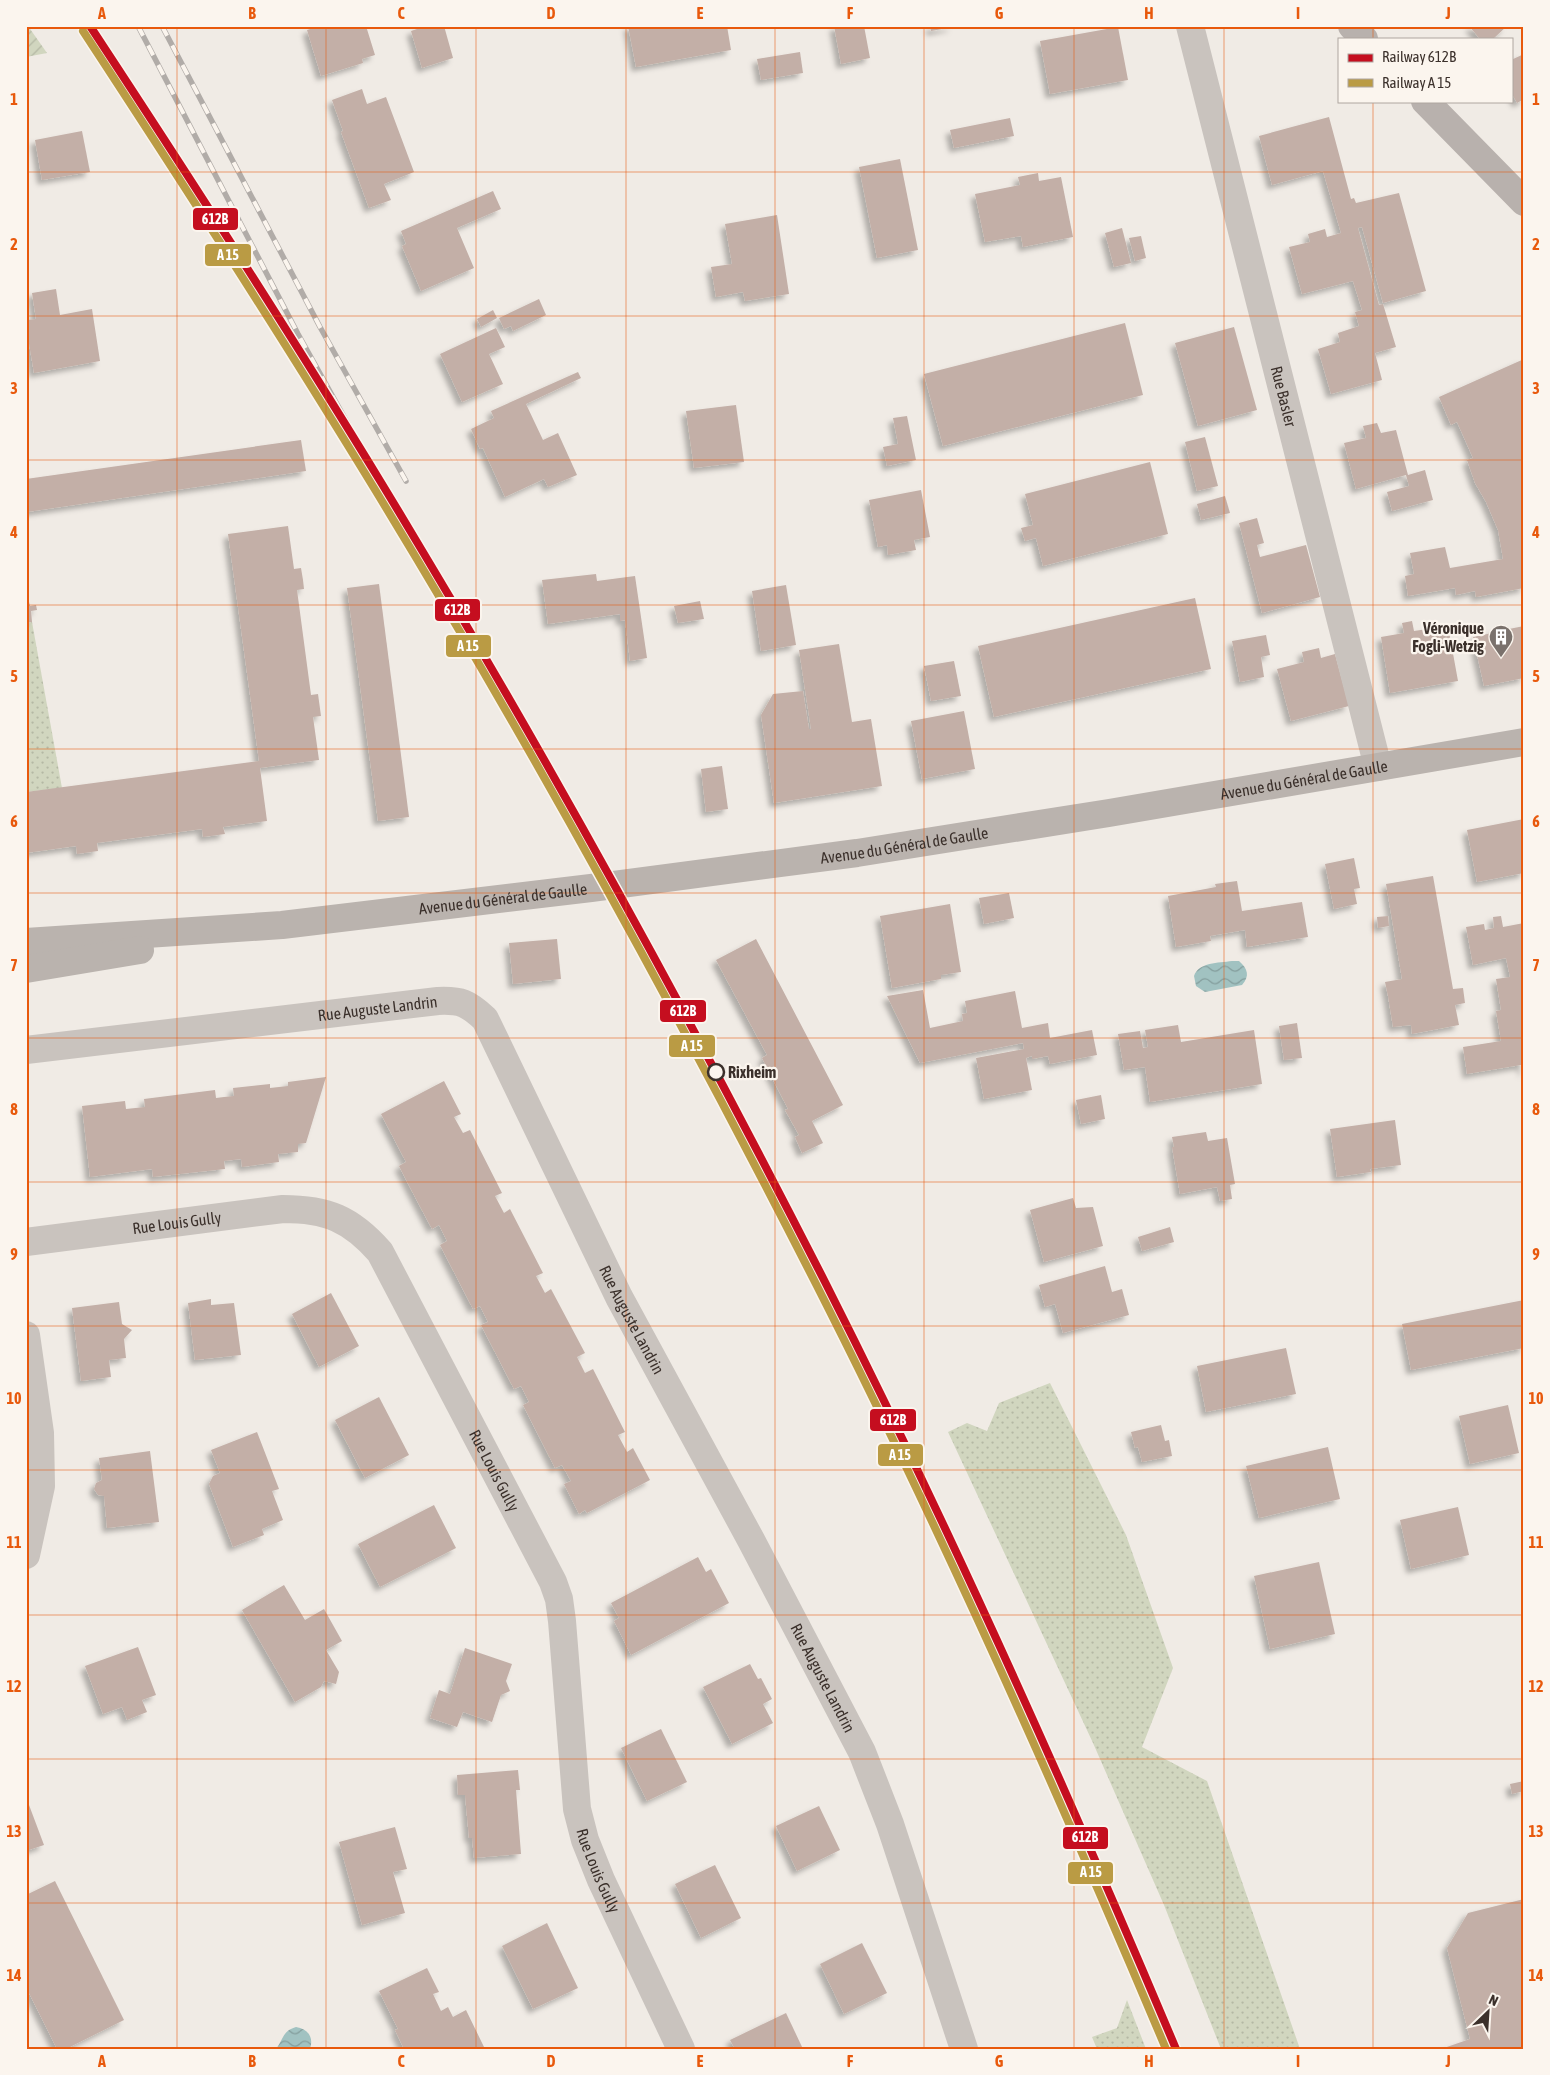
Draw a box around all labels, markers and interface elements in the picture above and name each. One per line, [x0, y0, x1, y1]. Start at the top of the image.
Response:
text: A [97, 4, 106, 22]
text: B [248, 4, 256, 22]
text: C [397, 4, 405, 22]
text: D [547, 4, 556, 22]
text: E [697, 4, 704, 22]
text: F [847, 4, 854, 22]
text: G [995, 4, 1004, 22]
text: H [1144, 4, 1154, 22]
text: I [1296, 4, 1300, 22]
text: J [1444, 4, 1451, 22]
legend [1338, 38, 1512, 102]
text: Railway 612B [1382, 48, 1456, 65]
text: Railway A 15 [1382, 74, 1451, 91]
text: 1 [10, 90, 18, 108]
text: 1 [1532, 90, 1540, 108]
line badge: 612B [192, 207, 239, 231]
text: 612B [202, 211, 229, 227]
text: 2 [10, 235, 18, 253]
text: 2 [1532, 235, 1540, 253]
line badge: A 15 [204, 243, 252, 267]
text: A 15 [216, 247, 239, 263]
street label: Rue Basler [1268, 364, 1300, 429]
text: 3 [10, 379, 18, 397]
text: 3 [1532, 379, 1540, 397]
text: 4 [9, 523, 18, 541]
text: 4 [1531, 523, 1540, 541]
line badge: 612B [434, 598, 481, 622]
text: 612B [444, 602, 471, 618]
place label: Véronique Fogli-Wetzig [1412, 619, 1484, 655]
building icon: Véronique Fogli-Wetzig [1488, 624, 1514, 658]
line badge: A 15 [445, 634, 492, 658]
text: A 15 [456, 638, 479, 654]
text: 5 [10, 667, 18, 685]
text: 5 [1532, 667, 1540, 685]
street label: Avenue du Général de Gaulle [1219, 756, 1389, 803]
text: 6 [10, 812, 18, 830]
text: 6 [1532, 812, 1540, 830]
street label: Avenue du Général de Gaulle [819, 823, 989, 867]
street label: Avenue du Général de Gaulle [418, 880, 588, 918]
text: 7 [10, 956, 18, 974]
text: 7 [1532, 956, 1540, 974]
street label: Rue Auguste Landrin [317, 992, 438, 1024]
line badge: 612B [659, 999, 707, 1023]
text: 612B [670, 1003, 697, 1019]
line badge: A 15 [668, 1034, 716, 1058]
text: A 15 [680, 1038, 703, 1054]
marker: Rixheim [707, 1063, 725, 1081]
place label: Rixheim [728, 1063, 776, 1081]
text: 8 [10, 1100, 18, 1118]
text: 8 [1532, 1100, 1540, 1118]
street label: Rue Louis Gully [131, 1208, 223, 1237]
text: 9 [10, 1245, 18, 1263]
text: 9 [1532, 1245, 1540, 1263]
street label: Rue Auguste Landrin [596, 1262, 668, 1377]
text: 10 [6, 1389, 22, 1407]
text: 10 [1528, 1389, 1544, 1407]
line badge: 612B [869, 1408, 917, 1432]
text: 612B [880, 1412, 907, 1428]
street label: Rue Louis Gully [466, 1427, 523, 1515]
line badge: A 15 [877, 1443, 924, 1467]
text: A 15 [888, 1447, 911, 1463]
text: 11 [6, 1533, 22, 1551]
text: 11 [1528, 1533, 1544, 1551]
street label: Rue Auguste Landrin [787, 1620, 859, 1735]
text: 12 [6, 1677, 22, 1695]
text: 12 [1528, 1677, 1544, 1695]
text: 13 [6, 1822, 22, 1840]
text: 13 [1528, 1822, 1544, 1840]
line badge: 612B [1062, 1826, 1109, 1850]
street label: Rue Louis Gully [573, 1827, 624, 1916]
text: 612B [1072, 1829, 1099, 1845]
line badge: A 15 [1067, 1861, 1114, 1885]
text: A 15 [1079, 1864, 1102, 1880]
text: 14 [6, 1966, 22, 1984]
text: 14 [1528, 1966, 1544, 1984]
north arrow [1462, 1988, 1512, 2038]
text: N [1486, 1991, 1501, 2009]
text: A [97, 2052, 106, 2070]
text: B [248, 2052, 256, 2070]
text: C [397, 2052, 405, 2070]
text: D [547, 2052, 556, 2070]
text: E [697, 2052, 704, 2070]
text: F [847, 2052, 854, 2070]
text: G [995, 2052, 1004, 2070]
text: H [1144, 2052, 1154, 2070]
text: I [1296, 2052, 1300, 2070]
text: J [1444, 2052, 1451, 2070]

